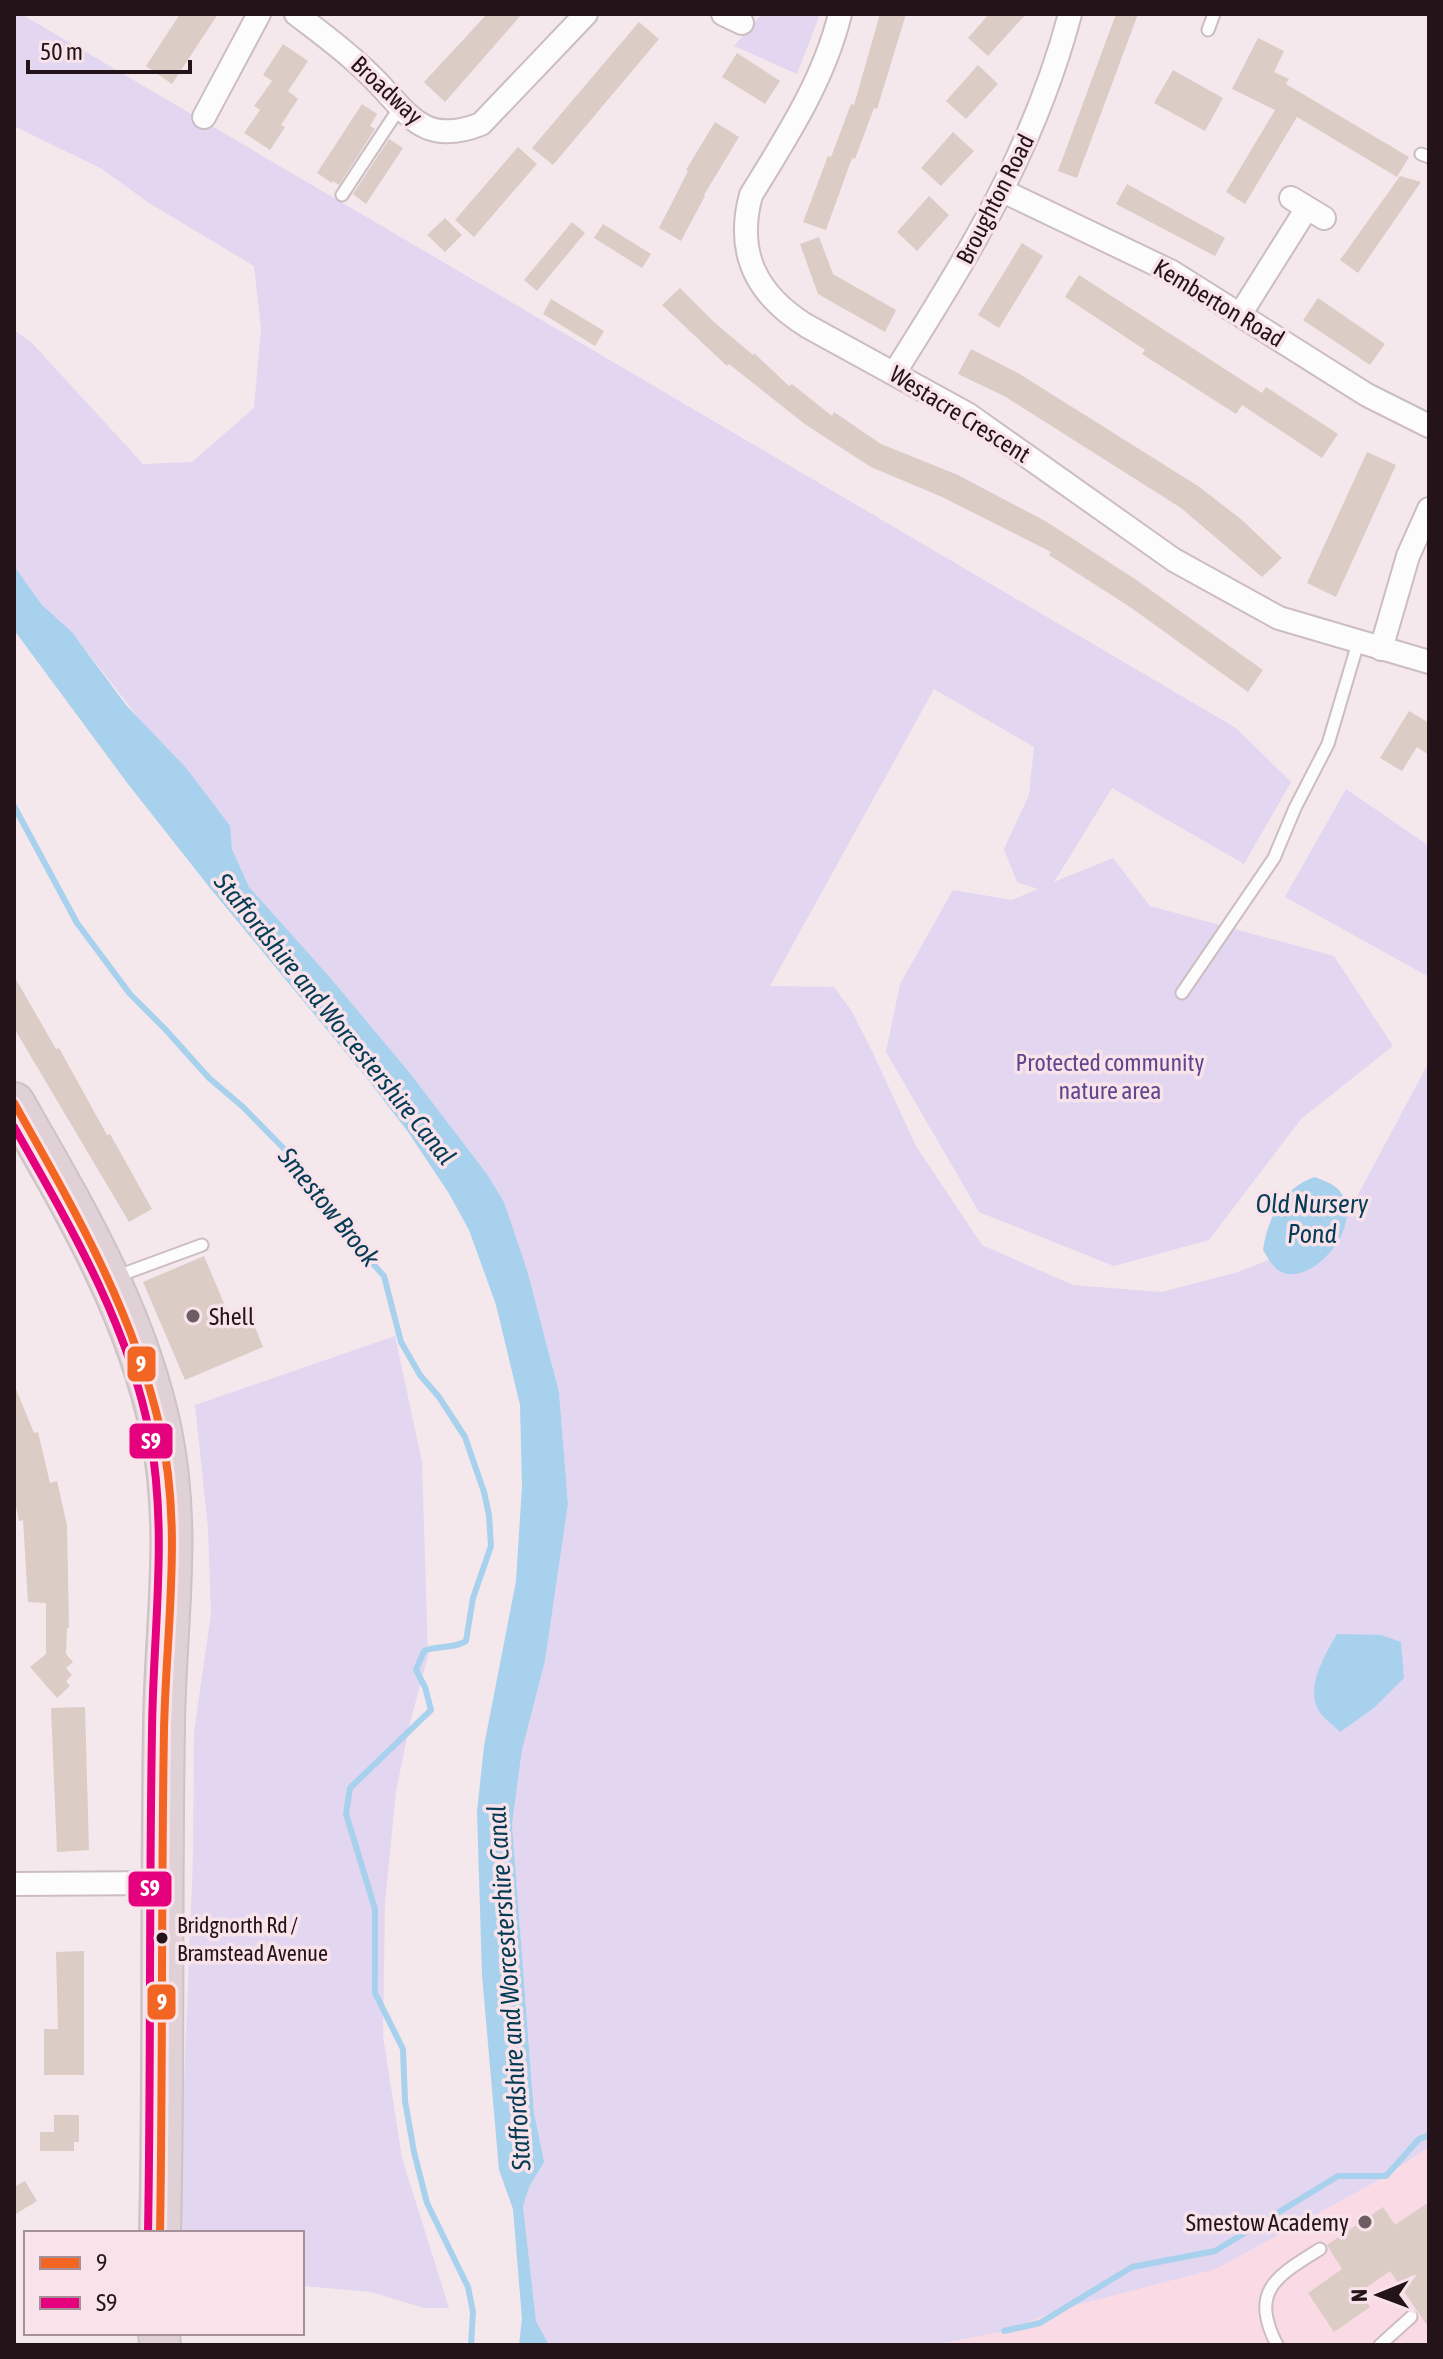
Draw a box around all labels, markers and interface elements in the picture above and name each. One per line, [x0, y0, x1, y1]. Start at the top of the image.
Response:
scale bar [28, 24, 190, 74]
text: 50 m [40, 38, 83, 65]
street label: Broadway [346, 50, 428, 130]
street label: Broughton Road [951, 130, 1039, 268]
street label: Kemberton Road [1149, 254, 1289, 352]
street label: Westacre Crescent [885, 360, 1035, 468]
water label: Staffordshire and Worcestershire Canal [207, 866, 462, 1171]
park label: Protected community nature area [1016, 1049, 1205, 1104]
water label: Smestow Brook [271, 1141, 386, 1273]
water label: Old Nursery Pond [1256, 1189, 1369, 1249]
place label: Shell [209, 1303, 255, 1330]
marker: Shell [184, 1307, 202, 1325]
line badge: 9 [126, 1345, 157, 1383]
text: 9 [136, 1351, 146, 1377]
line badge: S9 [128, 1422, 174, 1460]
text: S9 [141, 1428, 161, 1454]
water label: Staffordshire and Worcestershire Canal [481, 1804, 537, 2173]
line badge: S9 [127, 1870, 173, 1908]
text: S9 [140, 1875, 160, 1901]
place label: Bridgnorth Rd / Bramstead Avenue [177, 1912, 328, 1966]
marker: Bridgnorth Rd / Bramstead Avenue [154, 1930, 170, 1946]
line badge: 9 [146, 1983, 177, 2021]
text: 9 [157, 1989, 167, 2015]
place label: Smestow Academy [1186, 2209, 1349, 2236]
marker: Smestow Academy [1356, 2213, 1374, 2231]
legend [24, 2231, 304, 2335]
text: 9 [96, 2249, 107, 2276]
north arrow [1339, 2255, 1419, 2335]
text: S9 [96, 2289, 117, 2316]
text: N [1346, 2289, 1372, 2302]

